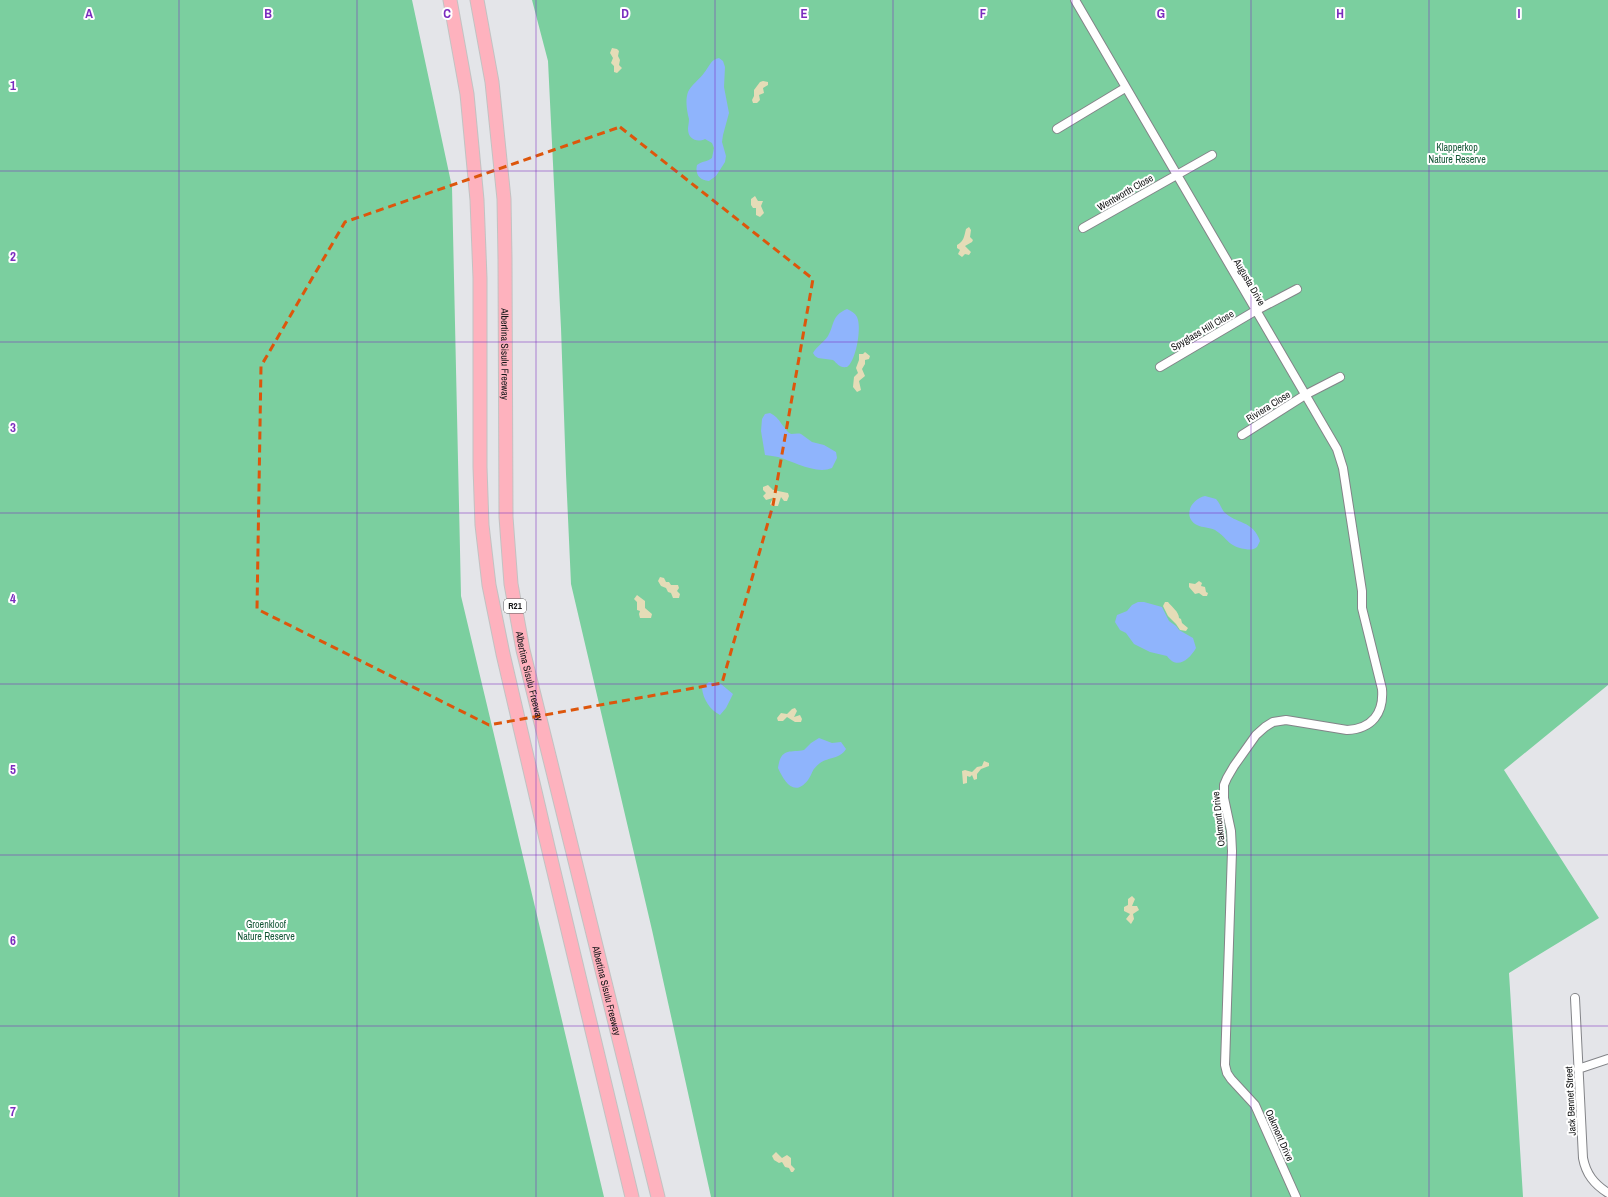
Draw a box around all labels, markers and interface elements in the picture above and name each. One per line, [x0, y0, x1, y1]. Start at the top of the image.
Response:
text: A [85, 5, 93, 22]
text: B [264, 5, 272, 22]
text: C [443, 5, 451, 22]
text: D [621, 5, 629, 22]
text: E [800, 5, 808, 22]
text: F [980, 5, 987, 22]
text: G [1157, 5, 1165, 22]
text: H [1336, 5, 1344, 22]
text: I [1518, 5, 1521, 22]
text: 1 [10, 77, 16, 94]
park label: Klapperkop Nature Reserve [1428, 141, 1486, 166]
street label: Wentworth Close [1095, 171, 1156, 214]
text: 2 [10, 248, 16, 265]
street label: Augusta Drive [1230, 256, 1268, 308]
street label: Albertina Sisulu Freeway [498, 307, 512, 401]
street label: Spyglass Hill Close [1168, 307, 1236, 354]
street label: Riviera Close [1244, 388, 1293, 425]
text: 3 [10, 419, 16, 436]
text: 4 [10, 590, 16, 607]
road number: R21 [504, 599, 526, 613]
street label: Albertina Sisulu Freeway [513, 629, 546, 723]
text: 5 [10, 761, 16, 778]
street label: Oakmont Drive [1209, 790, 1228, 847]
park label: Groenkloof Nature Reserve [237, 918, 295, 943]
text: 6 [10, 932, 16, 949]
street label: Albertina Sisulu Freeway [589, 944, 624, 1038]
street label: Jack Bennet Street [1562, 1065, 1579, 1136]
text: 7 [10, 1103, 16, 1120]
street label: Oakmont Drive [1262, 1107, 1297, 1163]

